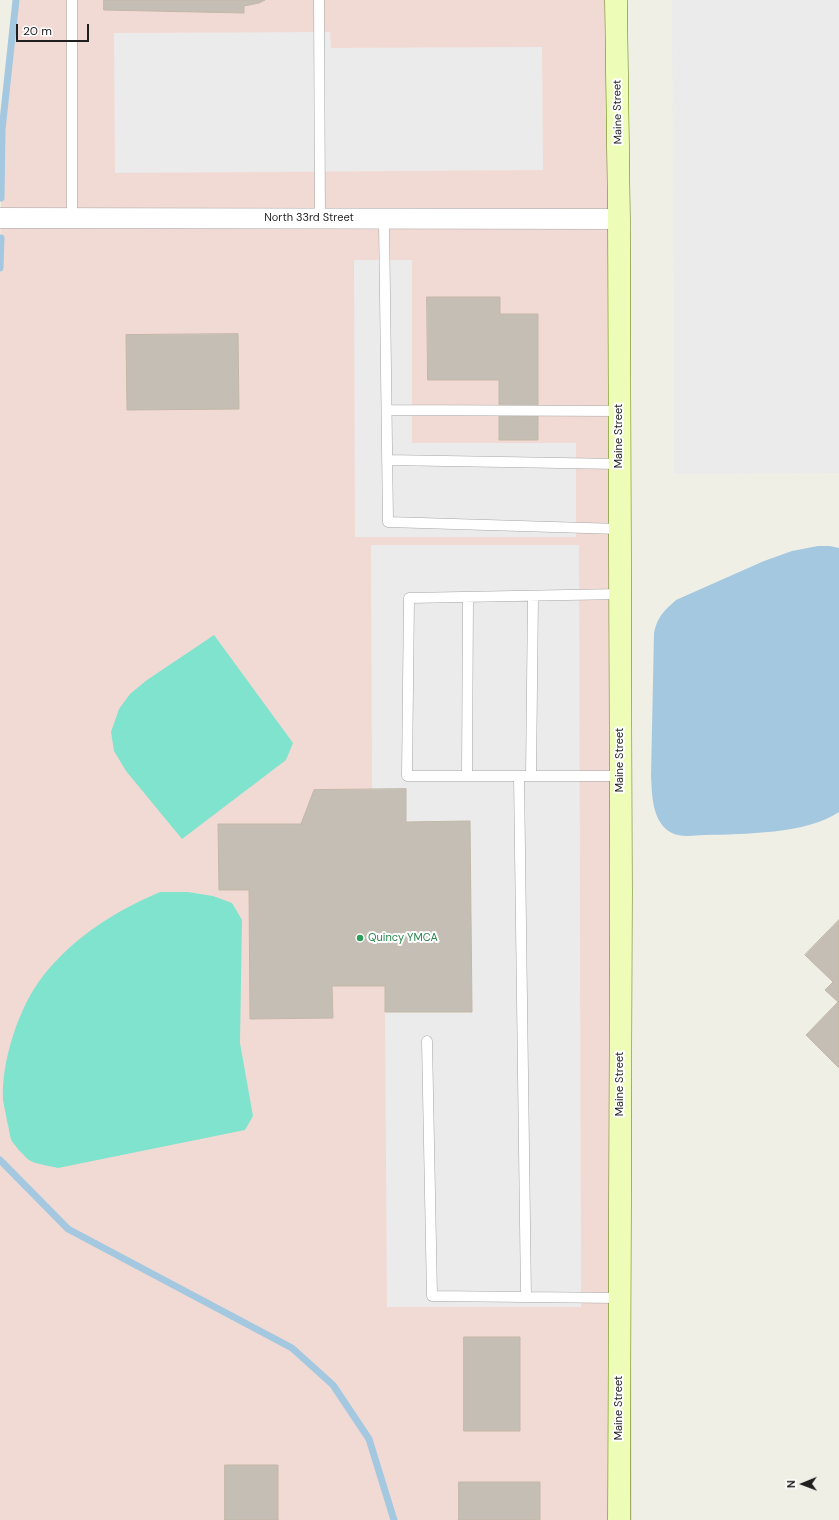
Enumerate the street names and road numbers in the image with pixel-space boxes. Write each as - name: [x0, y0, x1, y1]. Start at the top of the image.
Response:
- street label: Maine Street: [611, 80, 625, 144]
- street label: North 33rd Street: [264, 211, 354, 225]
- street label: Maine Street: [612, 404, 626, 468]
- street label: Maine Street: [613, 728, 627, 792]
- street label: Maine Street: [613, 1052, 627, 1116]
- street label: Maine Street: [612, 1376, 626, 1440]

